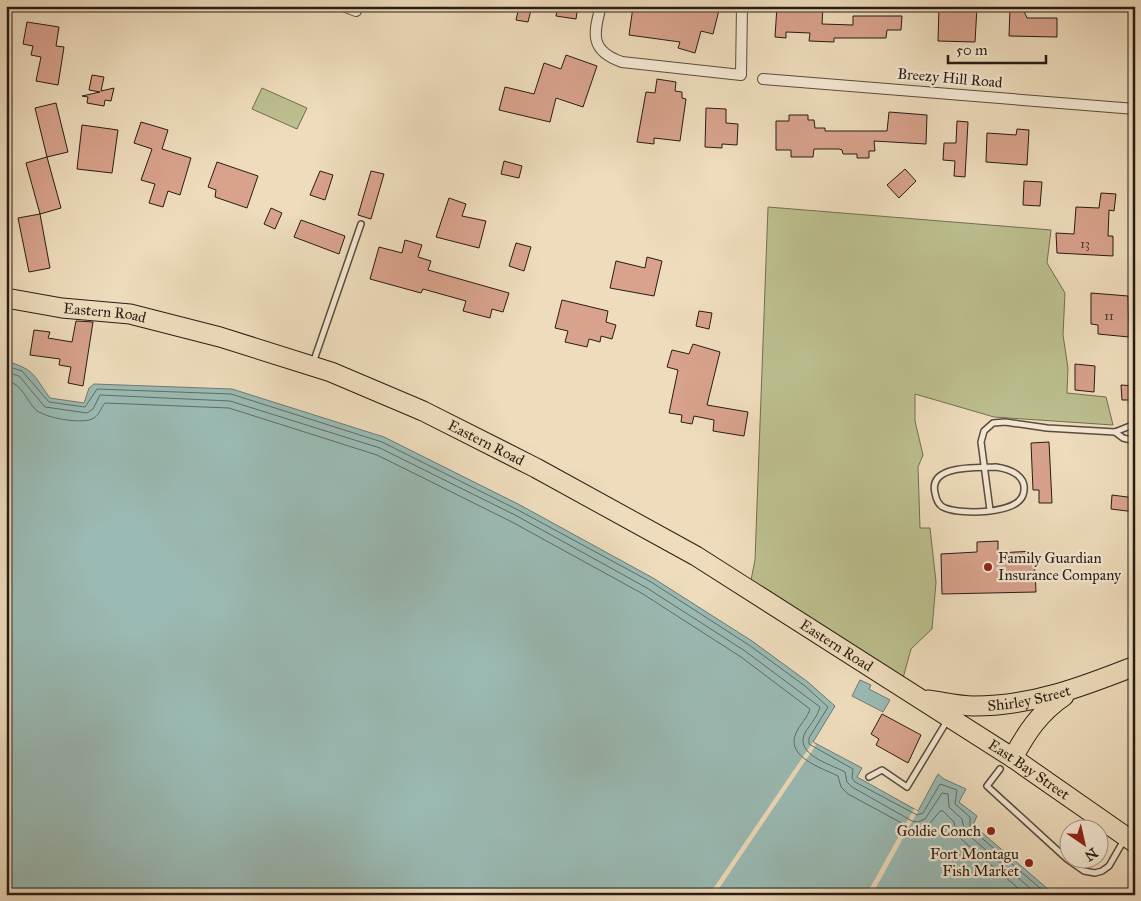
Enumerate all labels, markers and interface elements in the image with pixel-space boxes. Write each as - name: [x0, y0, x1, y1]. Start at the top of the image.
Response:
- scale bar: [948, 32, 1046, 64]
- text: 50 m: [956, 41, 988, 59]
- street label: Breezy Hill Road: [897, 64, 1004, 92]
- house number: 13: [1080, 237, 1090, 251]
- street label: Eastern Road: [63, 299, 149, 327]
- house number: 11: [1104, 309, 1114, 323]
- street label: Eastern Road: [445, 416, 528, 470]
- place label: Family Guardian Insurance Company: [998, 549, 1122, 584]
- marker: Family Guardian Insurance Company: [982, 561, 994, 573]
- street label: Eastern Road: [797, 616, 877, 676]
- street label: Shirley Street: [987, 681, 1073, 715]
- street label: East Bay Street: [985, 735, 1074, 804]
- north arrow: [1058, 818, 1108, 868]
- place label: Goldie Conch: [897, 822, 982, 840]
- marker: Goldie Conch: [985, 825, 997, 837]
- text: N: [1081, 844, 1101, 865]
- place label: Fort Montagu Fish Market: [930, 845, 1020, 880]
- marker: Fort Montagu Fish Market: [1023, 857, 1035, 869]

